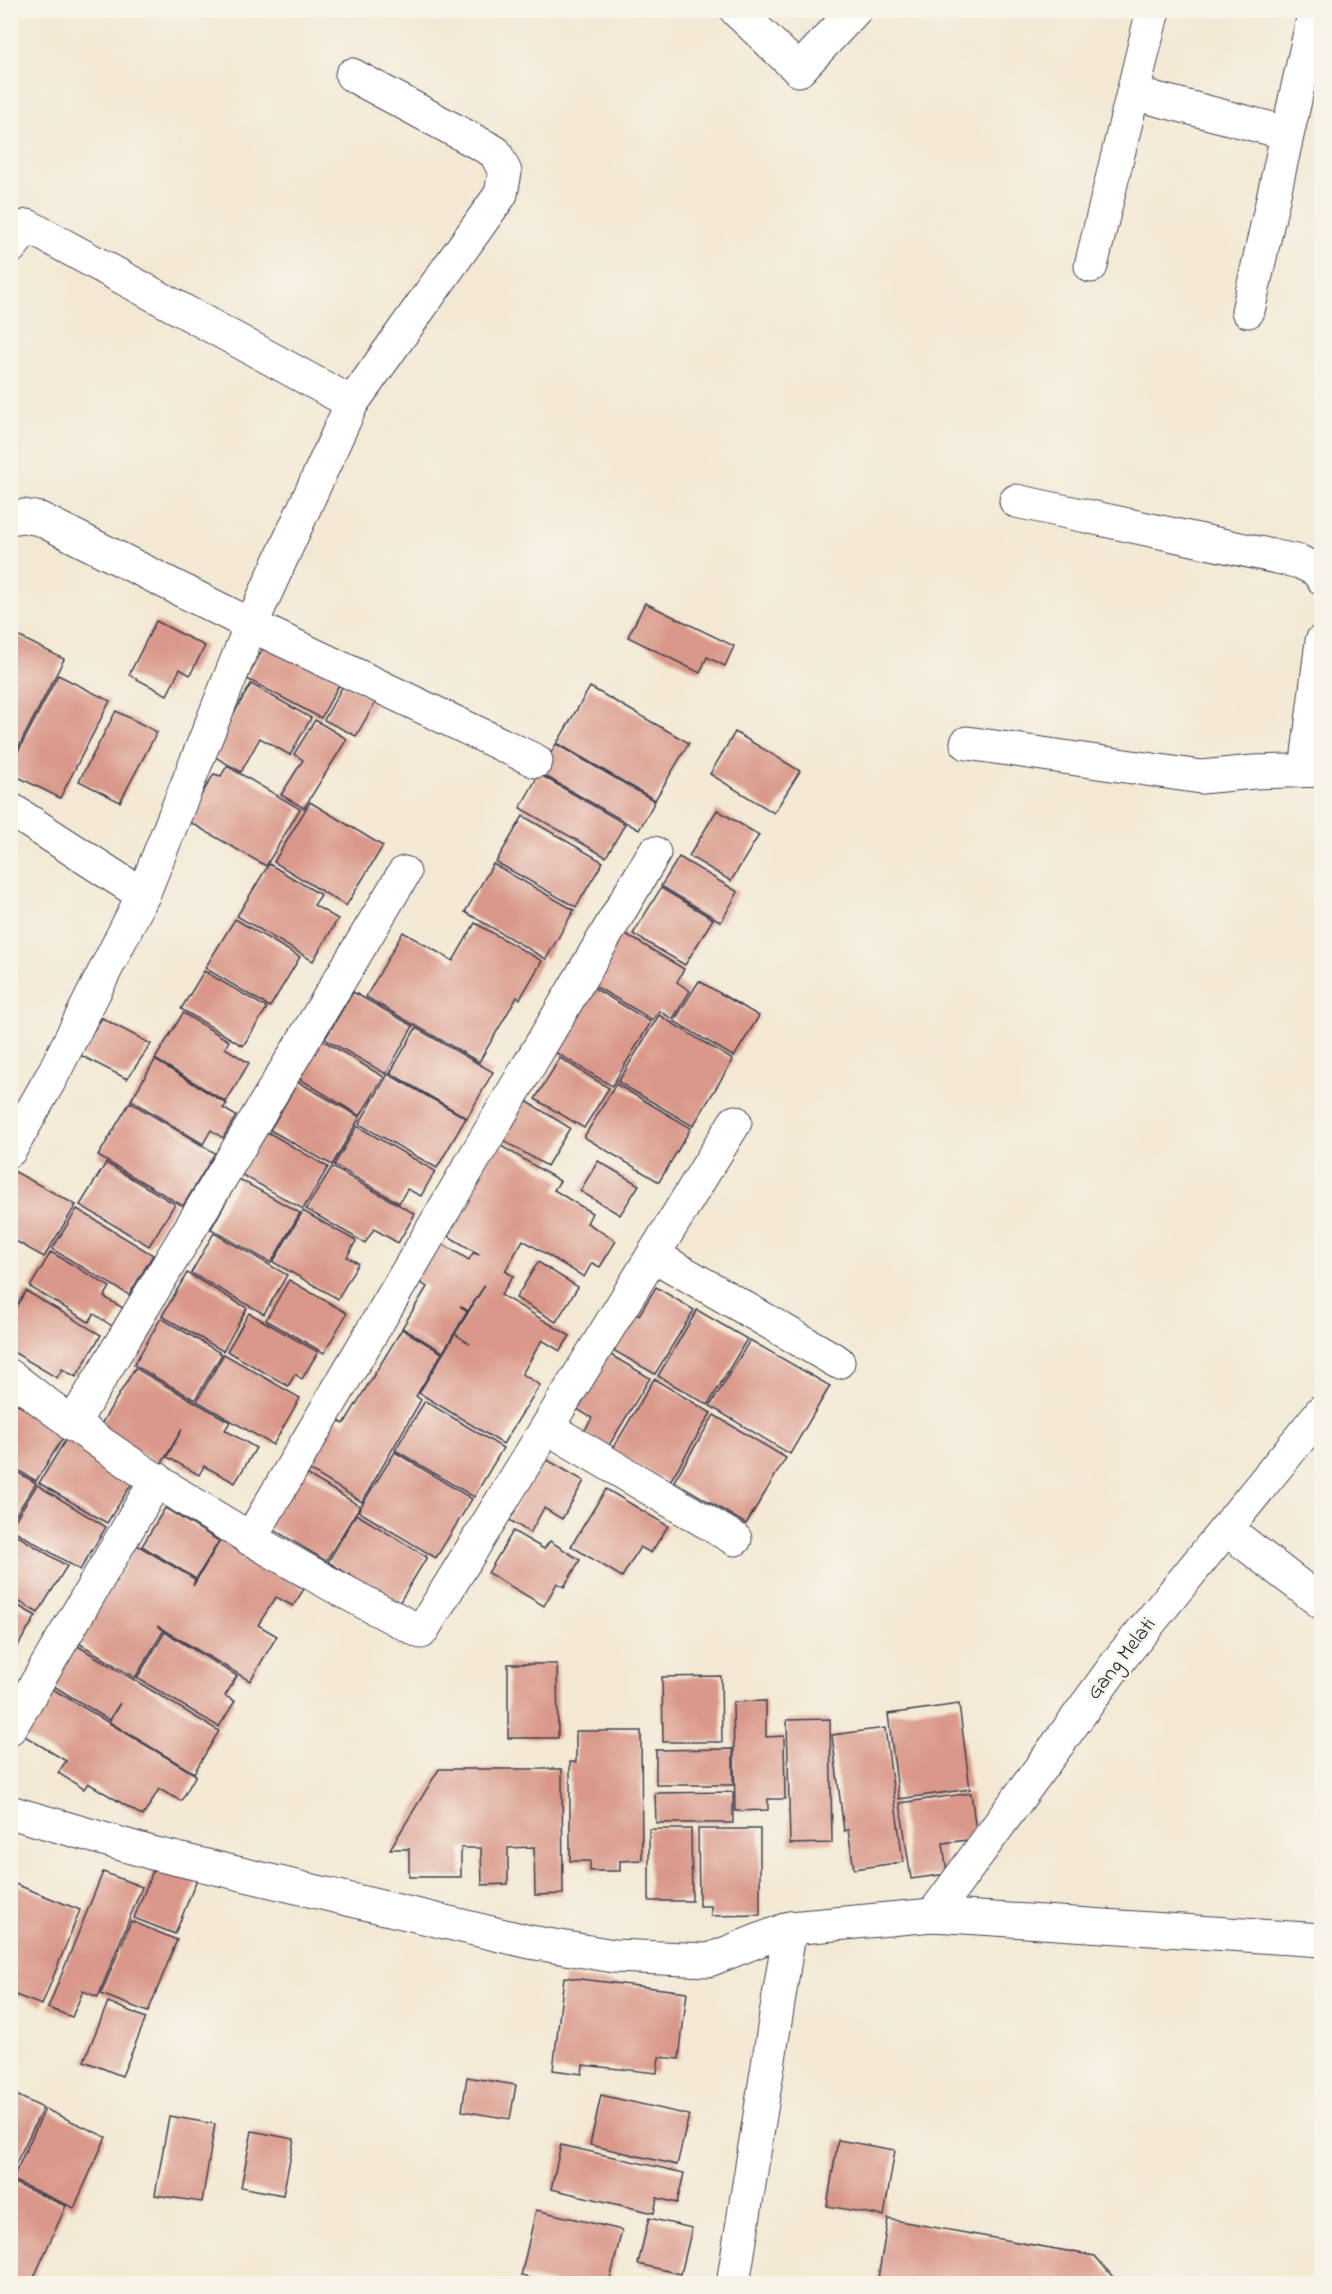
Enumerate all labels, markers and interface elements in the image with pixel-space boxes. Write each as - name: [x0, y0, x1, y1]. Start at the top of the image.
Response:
- street label: Gang Melati: [1080, 1611, 1165, 1708]

